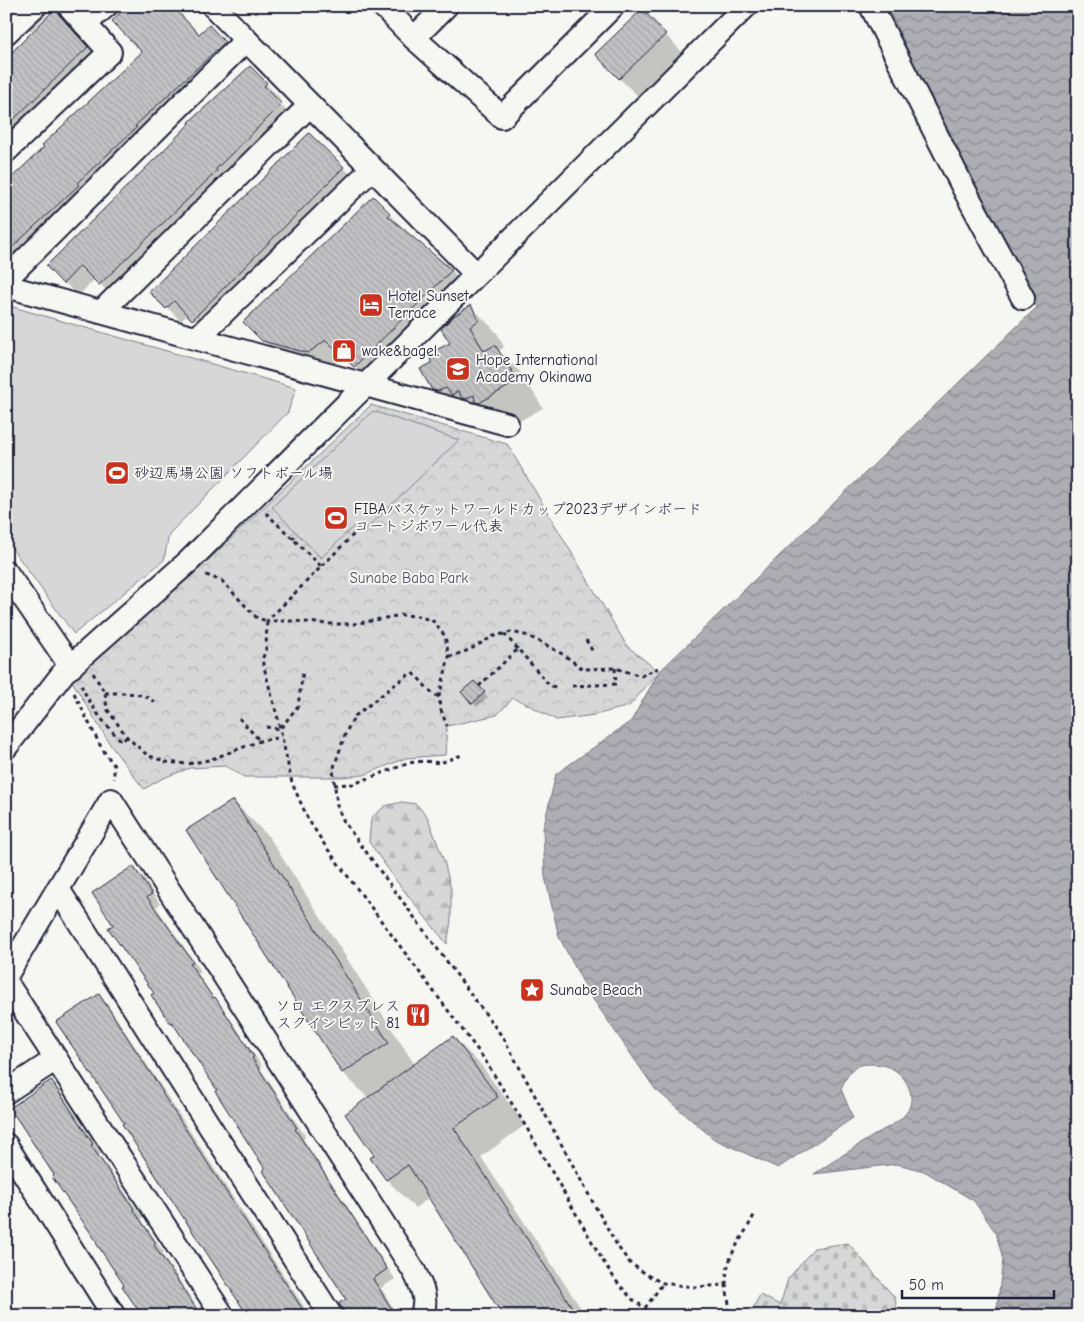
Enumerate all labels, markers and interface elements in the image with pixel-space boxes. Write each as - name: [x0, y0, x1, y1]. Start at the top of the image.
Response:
- place label: Hotel Sunset Terrace: [388, 287, 469, 322]
- hotel icon: Hotel Sunset Terrace: [358, 292, 384, 318]
- shop icon: wake&bagel.: [331, 338, 357, 364]
- place label: wake&bagel.: [362, 342, 439, 360]
- place label: Hope International Academy Okinawa: [476, 351, 598, 386]
- school or university icon: Hope International Academy Okinawa: [445, 356, 471, 382]
- sports icon: 砂辺馬場公園 ソフトボール場: [104, 460, 130, 486]
- place label: 砂辺馬場公園 ソフトボール場: [134, 464, 333, 482]
- place label: FIBAバスケットワールドカップ2023デザインボード コートジボワール代表: [354, 500, 702, 535]
- sports icon: FIBAバスケットワールドカップ2023デザインボード コートジボワール代表: [323, 505, 349, 531]
- park label: Sunabe Baba Park: [349, 569, 469, 587]
- place icon: Sunabe Beach: [519, 977, 545, 1003]
- place label: Sunabe Beach: [550, 981, 642, 999]
- place label: ソロ エクスプレス スクインビット 81: [275, 997, 400, 1032]
- restaurant icon: ソロ エクスプレス スクインビット 81: [405, 1002, 431, 1028]
- scale bar: [902, 1267, 1054, 1299]
- text: 50 m: [909, 1276, 944, 1294]

